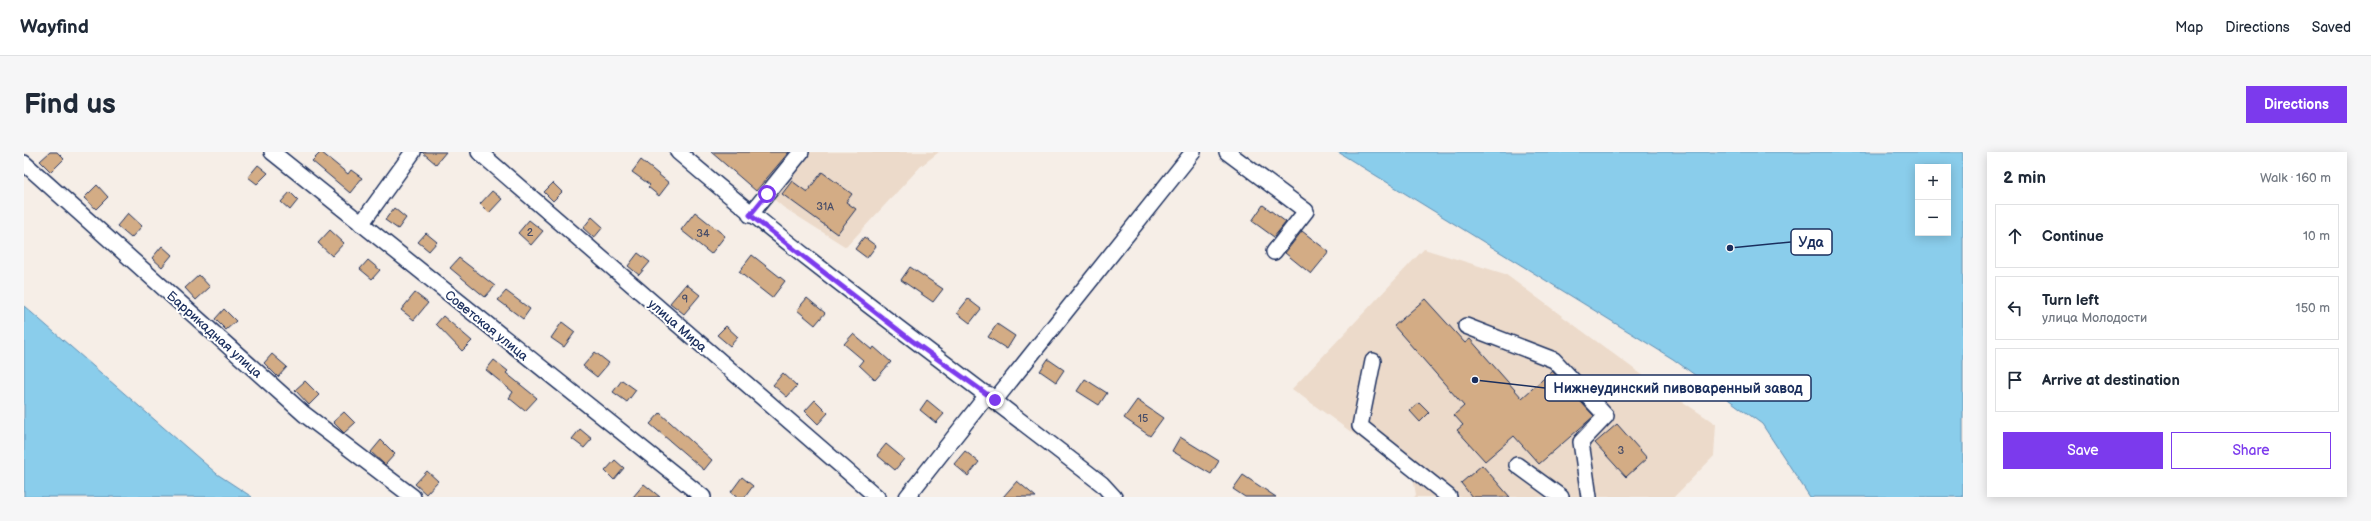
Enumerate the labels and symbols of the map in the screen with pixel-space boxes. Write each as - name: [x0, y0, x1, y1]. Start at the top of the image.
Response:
- route start: [758, 185, 776, 203]
- house number: 31А: [816, 200, 834, 213]
- house number: 2: [527, 226, 534, 239]
- house number: 34: [696, 227, 710, 240]
- callout: Уда: [1791, 229, 1832, 255]
- text: Уда: [1798, 234, 1824, 251]
- street label: Советская улица: [441, 287, 532, 365]
- street label: Баррикадная улица: [163, 288, 265, 382]
- house number: 9: [682, 293, 688, 306]
- street label: улица Мира: [645, 296, 710, 356]
- callout: Нижнеудинский пивоваренный завод: [1545, 375, 1811, 401]
- text: Нижнеудинский пивоваренный завод: [1553, 380, 1803, 397]
- route end: [986, 391, 1004, 409]
- house number: 15: [1138, 412, 1148, 425]
- house number: 3: [1618, 444, 1625, 457]

